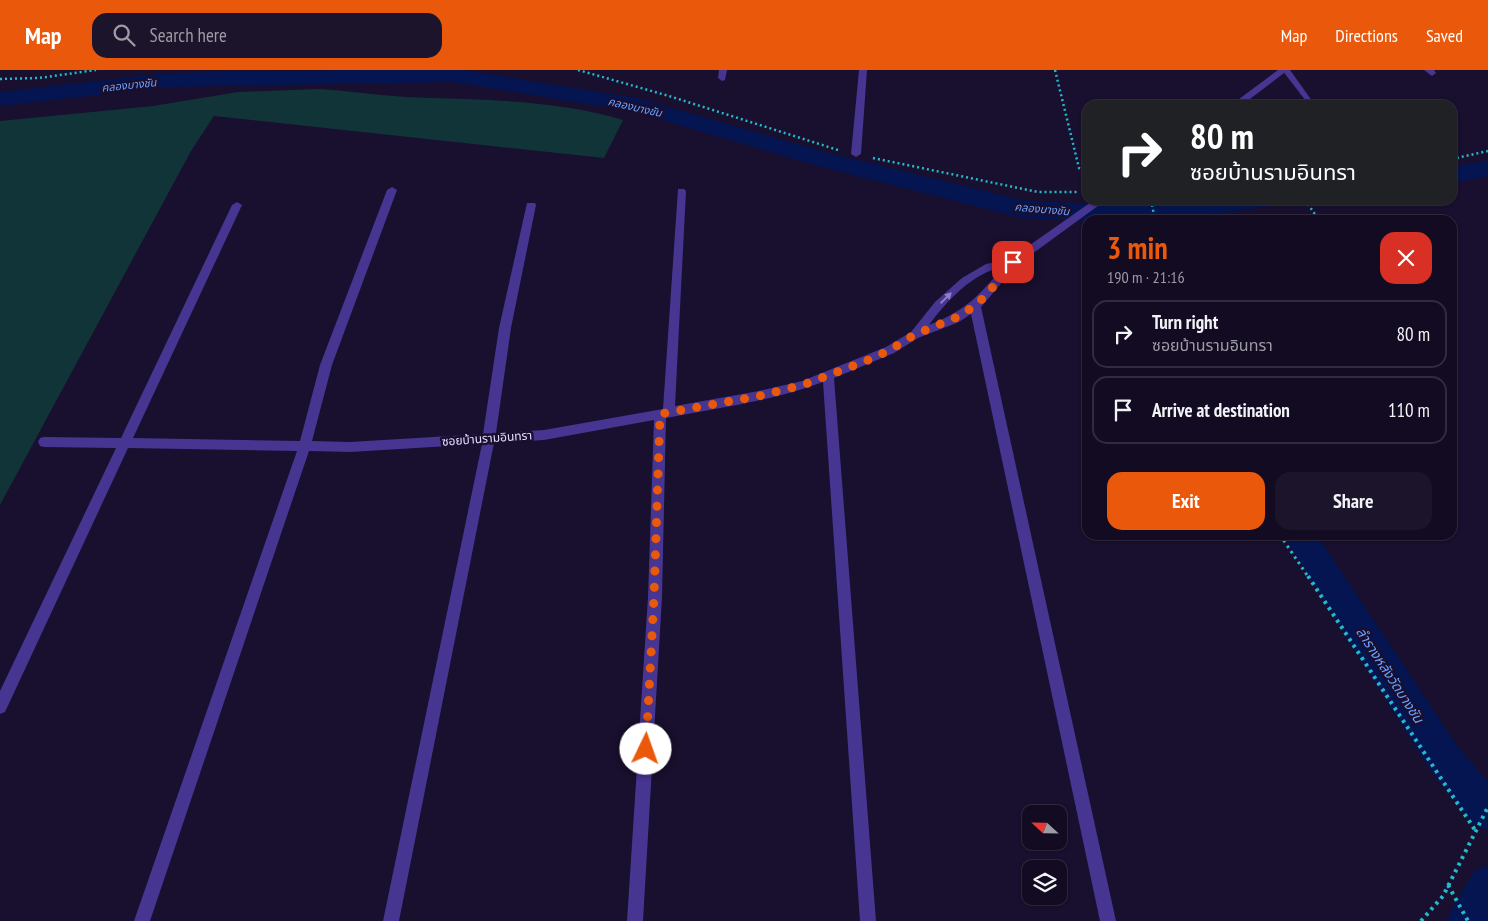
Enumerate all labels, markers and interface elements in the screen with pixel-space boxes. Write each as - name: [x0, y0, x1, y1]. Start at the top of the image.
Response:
- search box: [92, 13, 442, 58]
- text: Map: [25, 20, 62, 51]
- icon: search: [110, 21, 138, 49]
- text: Search here: [150, 23, 227, 47]
- text: Map: [1281, 24, 1307, 47]
- text: Directions: [1335, 24, 1398, 47]
- text: Saved: [1426, 24, 1463, 47]
- water label: คลองบางชัน: [101, 75, 158, 95]
- water label: คลองบางชัน: [607, 94, 665, 120]
- text: 80 m: [1190, 113, 1254, 159]
- icon: right: [1107, 120, 1172, 185]
- text: ซอยบ้านรามอินทรา: [1190, 158, 1356, 186]
- water label: คลองบางชัน: [1014, 200, 1071, 218]
- text: 3 min: [1107, 228, 1168, 267]
- button: close: [1380, 232, 1432, 284]
- pin: [992, 241, 1034, 283]
- icon: arrive: [999, 248, 1027, 276]
- text: 190 m · 21:16: [1107, 267, 1185, 287]
- one-way arrow: [939, 292, 951, 304]
- text: Turn right: [1152, 310, 1218, 334]
- icon: right: [1109, 320, 1137, 348]
- text: 80 m: [1397, 322, 1430, 346]
- text: ซอยบ้านรามอินทรา: [1152, 335, 1273, 355]
- icon: arrive: [1109, 396, 1137, 424]
- text: Arrive at destination: [1152, 398, 1290, 422]
- text: 110 m: [1388, 398, 1430, 422]
- street label: ซอยบ้านรามอินทรา: [441, 427, 533, 449]
- button: Exit: [1107, 472, 1265, 530]
- button: Share: [1275, 472, 1432, 530]
- water label: ลำรางหลังวัดบางชัน: [1352, 624, 1429, 728]
- position arrow: [619, 722, 671, 774]
- north arrow: [1022, 805, 1068, 850]
- map controls: [1022, 805, 1067, 905]
- button: layers: [1022, 860, 1067, 905]

